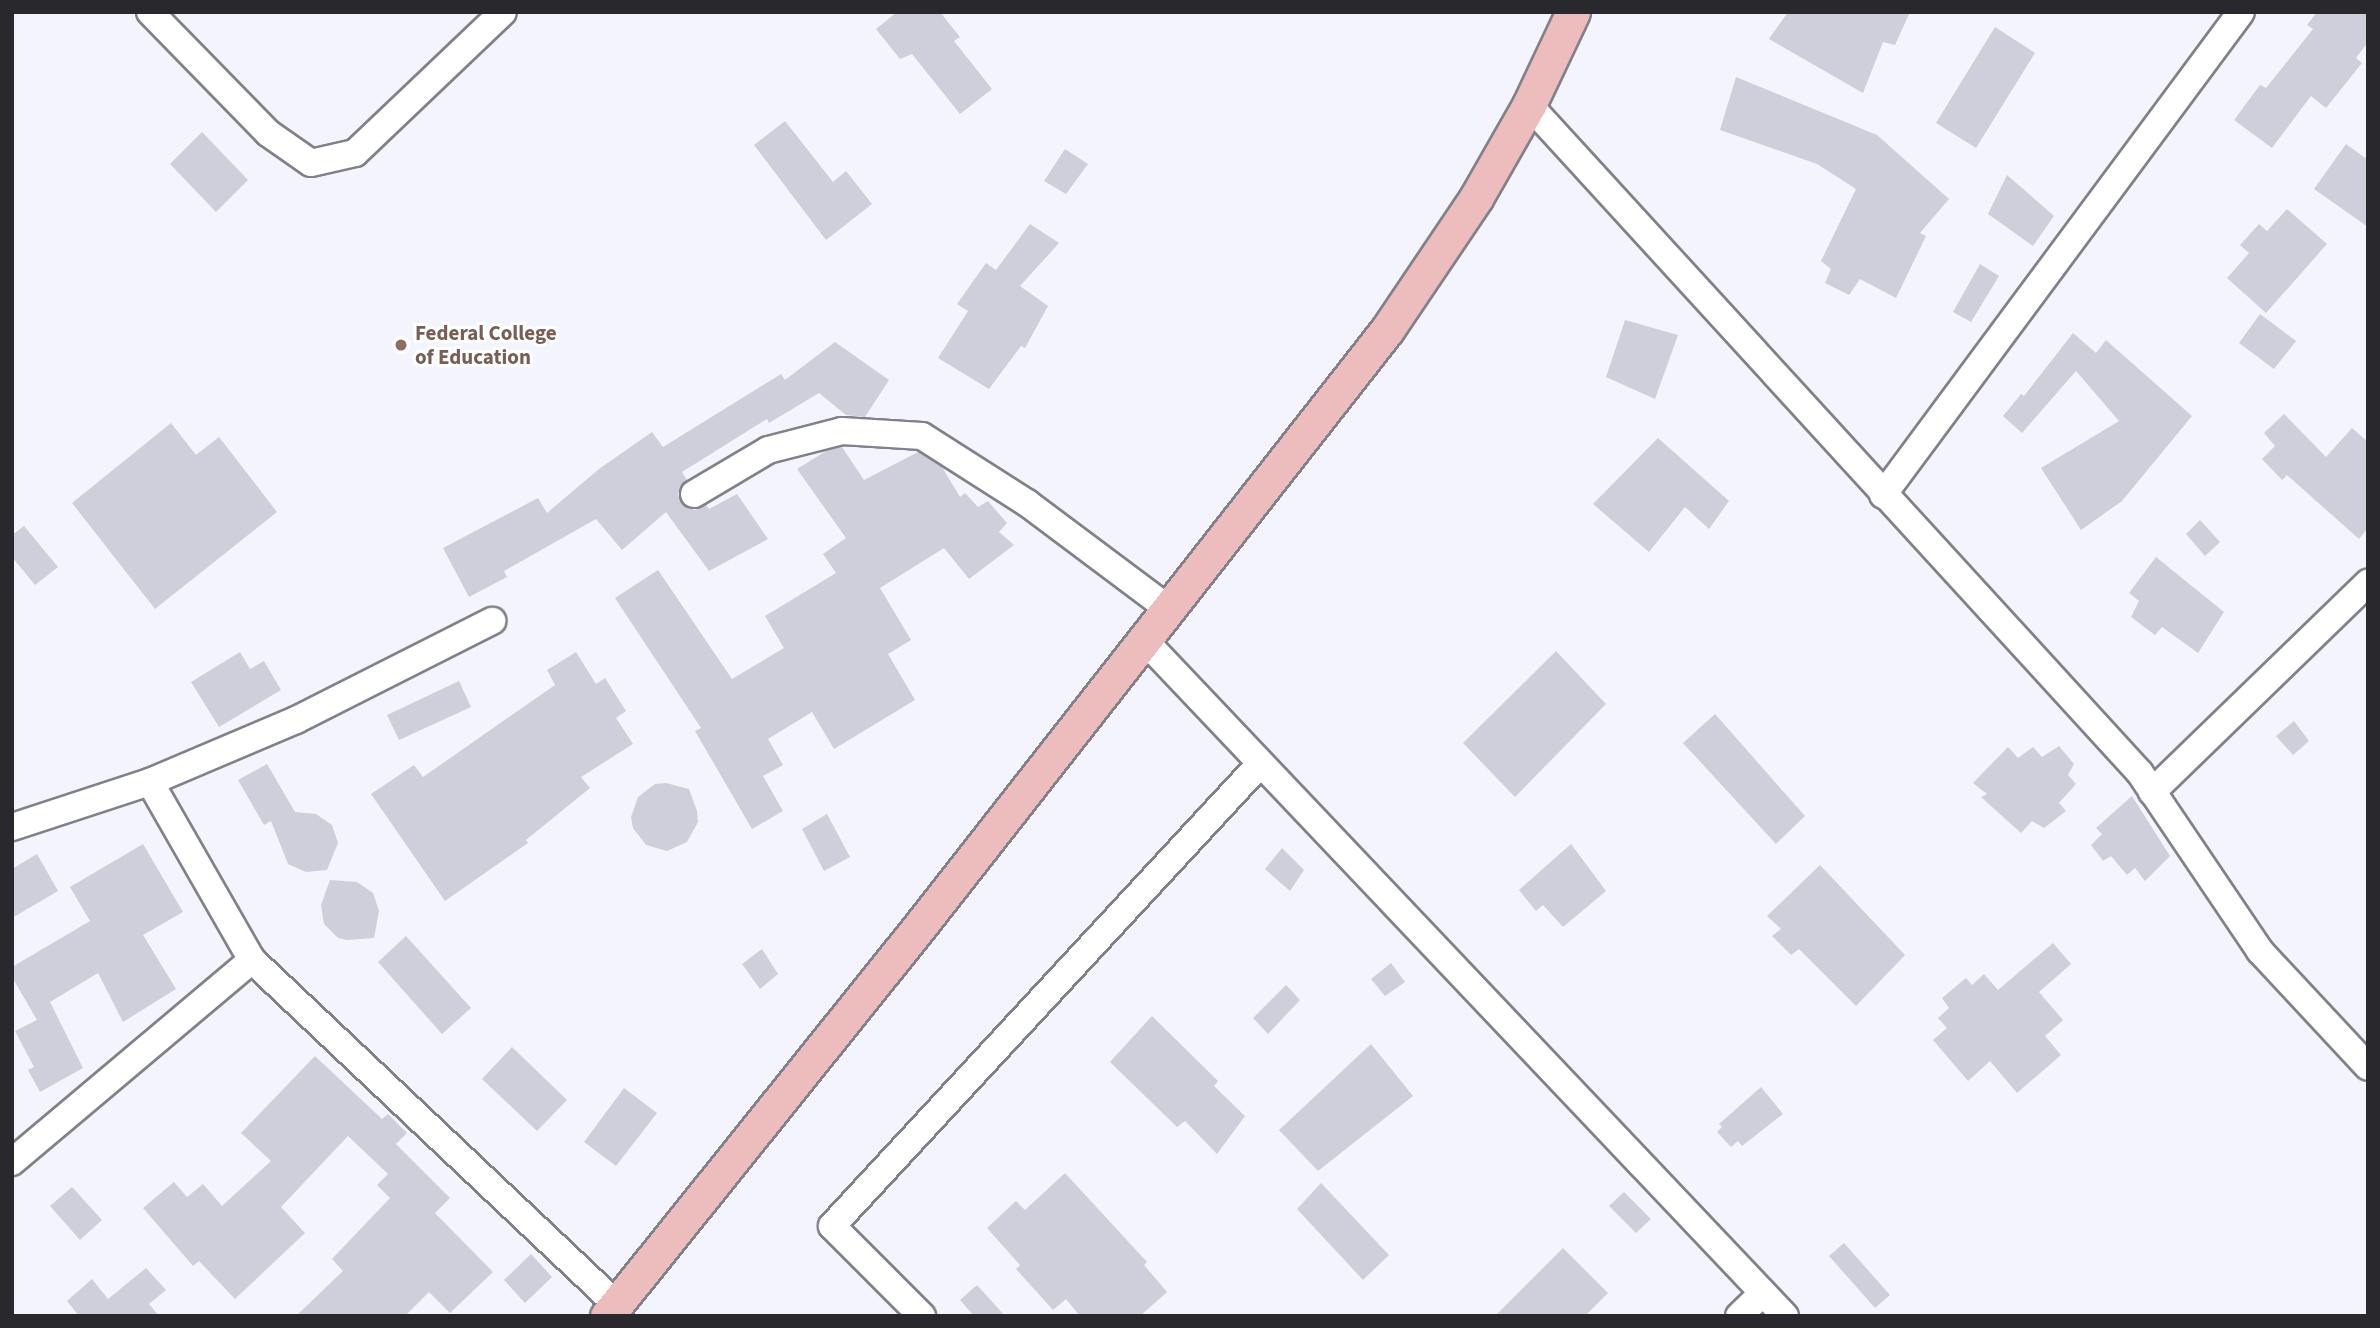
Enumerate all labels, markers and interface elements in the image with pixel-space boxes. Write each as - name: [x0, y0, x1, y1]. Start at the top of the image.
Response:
- place label: Federal College of Education: [415, 320, 557, 370]
- marker: Federal College of Education: [393, 337, 409, 353]

